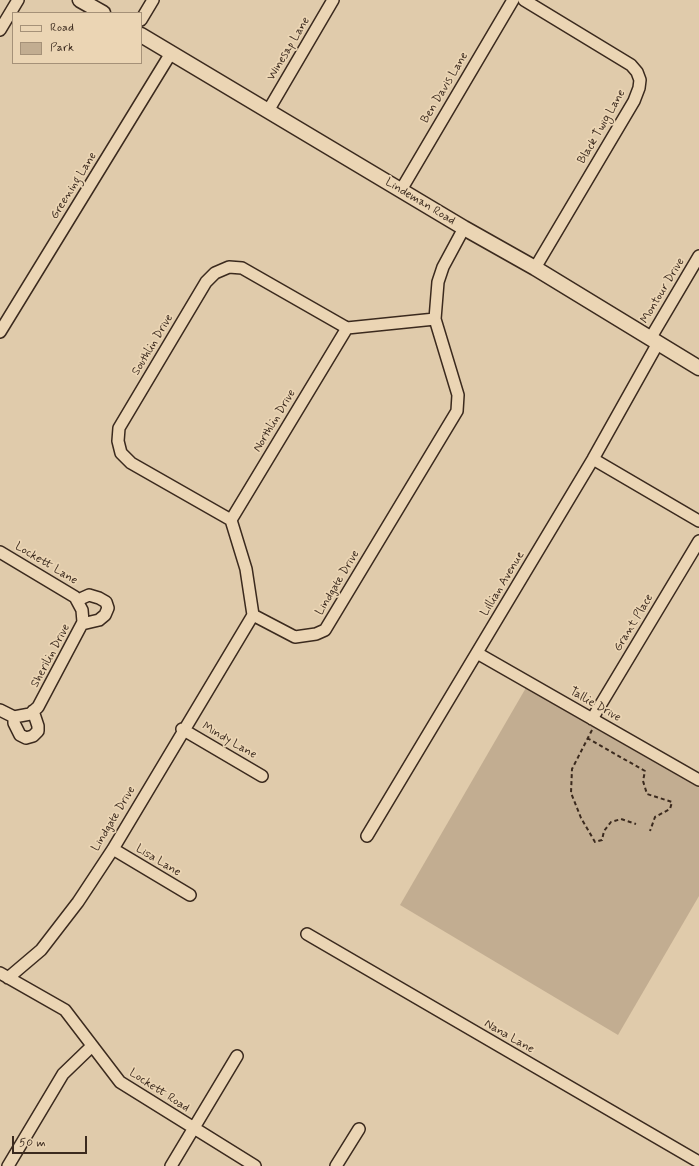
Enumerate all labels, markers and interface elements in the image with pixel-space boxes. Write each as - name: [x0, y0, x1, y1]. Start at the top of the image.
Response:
- legend: [12, 12, 142, 64]
- street label: Winesap Lane: [264, 15, 314, 83]
- text: Road: [50, 20, 74, 36]
- text: Park: [50, 40, 74, 56]
- street label: Ben Davis Lane: [418, 50, 472, 126]
- street label: Black Twig Lane: [575, 87, 629, 167]
- street label: Greening Lane: [48, 150, 100, 222]
- street label: Lindeman Road: [382, 175, 458, 229]
- street label: Montour Drive: [638, 256, 688, 326]
- street label: Southlin Drive: [129, 312, 177, 378]
- street label: Northlin Drive: [251, 387, 299, 455]
- street label: Lockett Lane: [12, 540, 80, 588]
- street label: Lindgate Drive: [313, 548, 363, 618]
- street label: Lillian Avenue: [478, 549, 528, 619]
- street label: Grant Place: [611, 592, 657, 654]
- street label: Sherilin Drive: [28, 622, 74, 690]
- street label: Tallie Drive: [567, 685, 623, 725]
- street label: Mindy Lane: [199, 720, 259, 762]
- street label: Lindgate Drive: [89, 784, 139, 854]
- street label: Lisa Lane: [133, 842, 183, 880]
- street label: Nana Lane: [481, 1017, 537, 1057]
- street label: Lockett Road: [126, 1066, 192, 1116]
- scale bar: [14, 1128, 89, 1154]
- text: 50 m: [19, 1135, 46, 1151]

